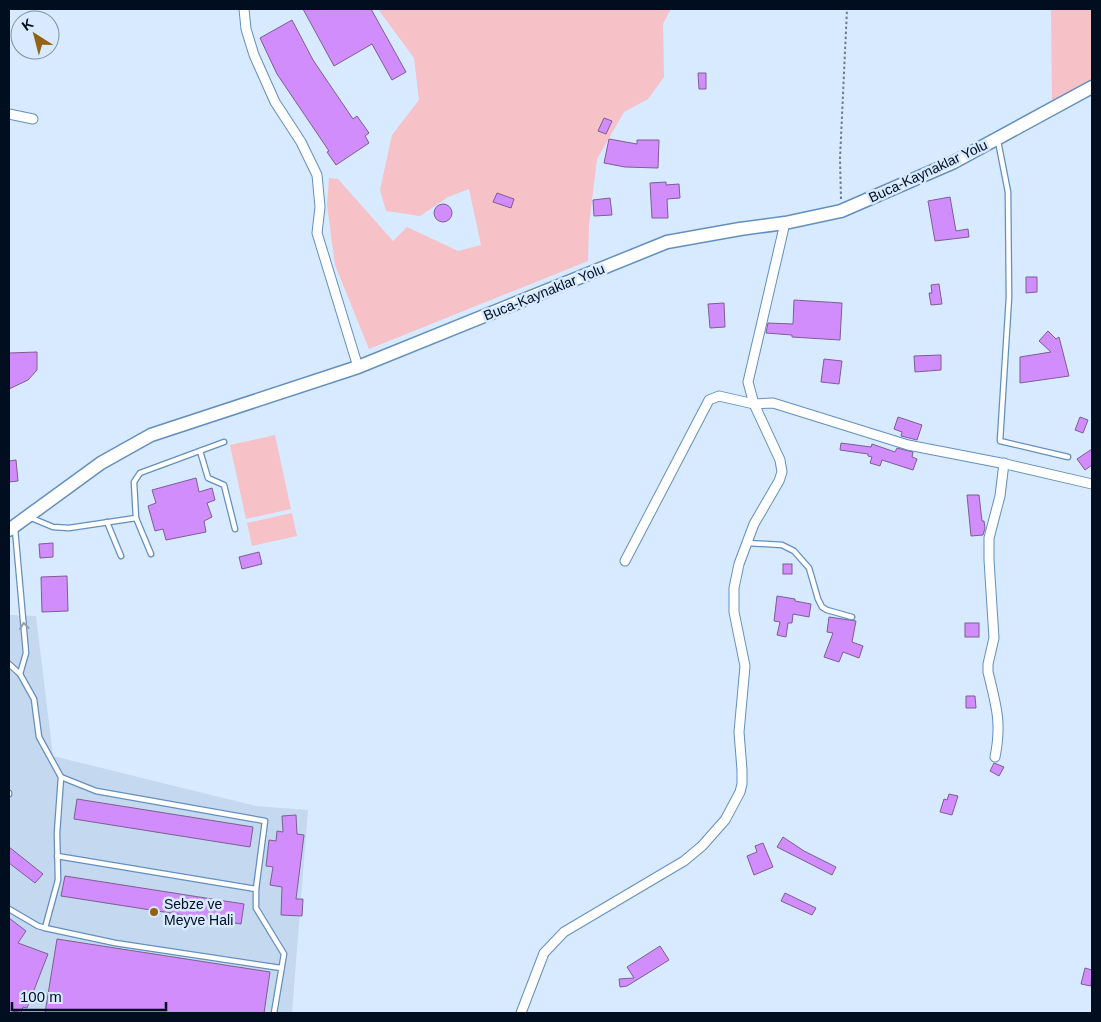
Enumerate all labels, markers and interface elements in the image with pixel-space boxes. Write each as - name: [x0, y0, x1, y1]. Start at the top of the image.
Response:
- north arrow: [10, 10, 60, 60]
- text: K: [19, 15, 36, 34]
- street label: Buca-Kaynaklar Yolu: [866, 136, 990, 206]
- street label: Buca-Kaynaklar Yolu: [481, 260, 607, 324]
- one-way arrow: [19, 622, 30, 630]
- place label: Sebze ve Meyve Hali: [164, 896, 233, 928]
- marker: Sebze ve Meyve Hali: [148, 906, 160, 918]
- scale bar: [12, 980, 166, 1012]
- text: 100 m: [20, 988, 62, 1005]

